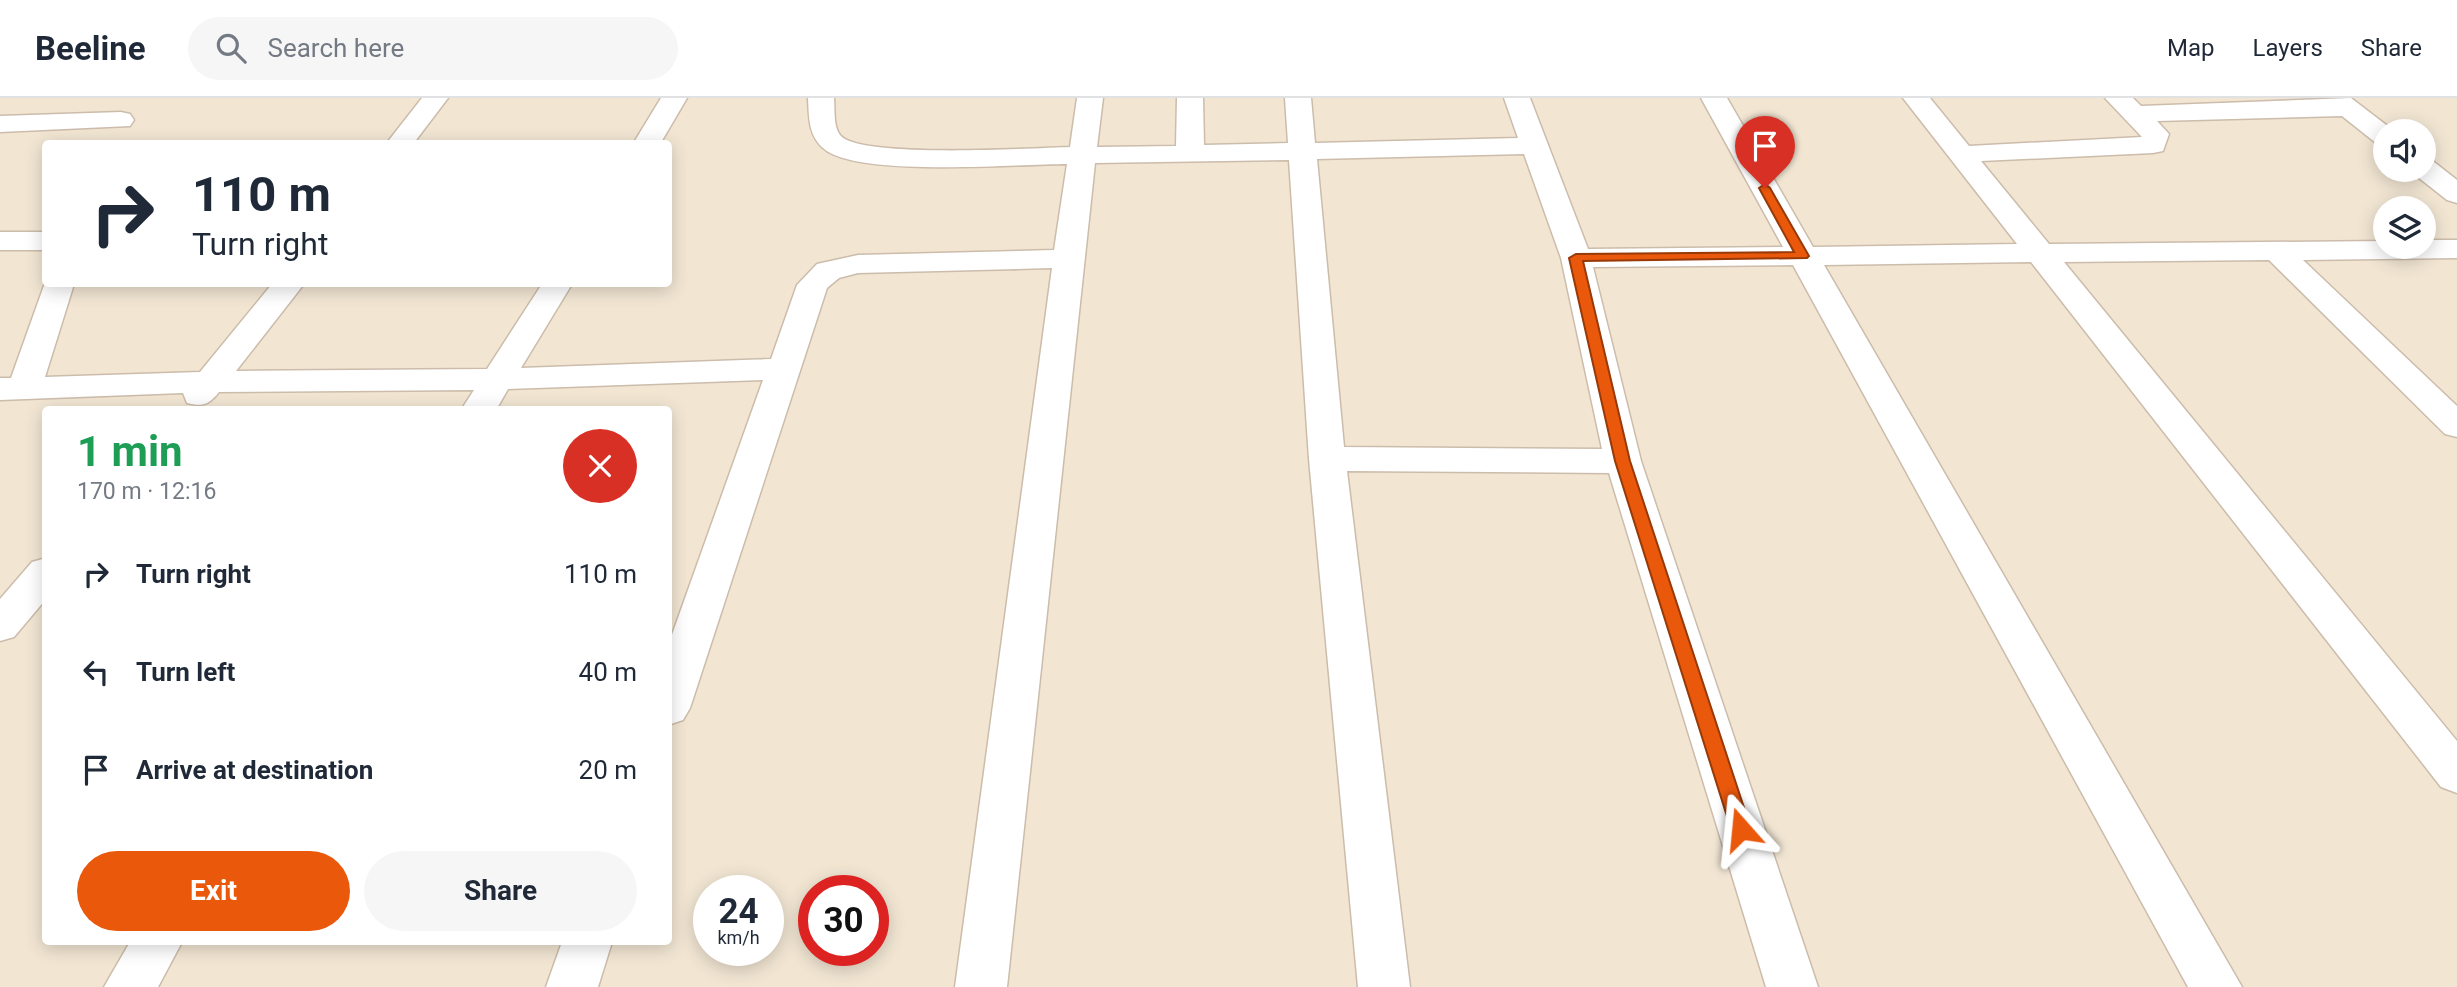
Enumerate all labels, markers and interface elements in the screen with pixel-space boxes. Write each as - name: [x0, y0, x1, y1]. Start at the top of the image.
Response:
- search box: [188, 17, 678, 80]
- text: Beeline: [35, 29, 146, 68]
- icon: search: [212, 29, 250, 67]
- text: Search here: [268, 33, 404, 63]
- text: Map: [2167, 34, 2215, 62]
- text: Layers: [2253, 34, 2323, 62]
- text: Share: [2361, 34, 2422, 62]
- pin: [1735, 116, 1795, 188]
- map controls: [2373, 119, 2436, 259]
- button: sound: [2373, 119, 2436, 182]
- icon: arrive: [1746, 127, 1784, 165]
- text: 110 m: [192, 166, 331, 223]
- icon: right: [77, 168, 168, 259]
- button: layers: [2373, 196, 2436, 259]
- text: Turn right: [192, 225, 328, 263]
- text: 1 min: [77, 427, 183, 476]
- button: close: [563, 429, 637, 503]
- text: 170 m · 12:16: [77, 478, 216, 505]
- icon: right: [77, 555, 115, 593]
- text: Turn right: [136, 559, 251, 589]
- text: 110 m: [564, 559, 637, 589]
- icon: left: [77, 653, 115, 691]
- text: Turn left: [136, 657, 235, 687]
- text: 40 m: [579, 657, 637, 687]
- icon: arrive: [77, 751, 115, 789]
- text: Arrive at destination: [136, 755, 373, 785]
- text: 20 m: [579, 755, 637, 785]
- position arrow: [1704, 792, 1778, 866]
- button: Exit: [77, 851, 350, 931]
- button: Share: [364, 851, 637, 931]
- speed limit sign: 30: [798, 875, 889, 966]
- text: 24: [718, 891, 759, 932]
- text: km/h: [717, 927, 760, 948]

